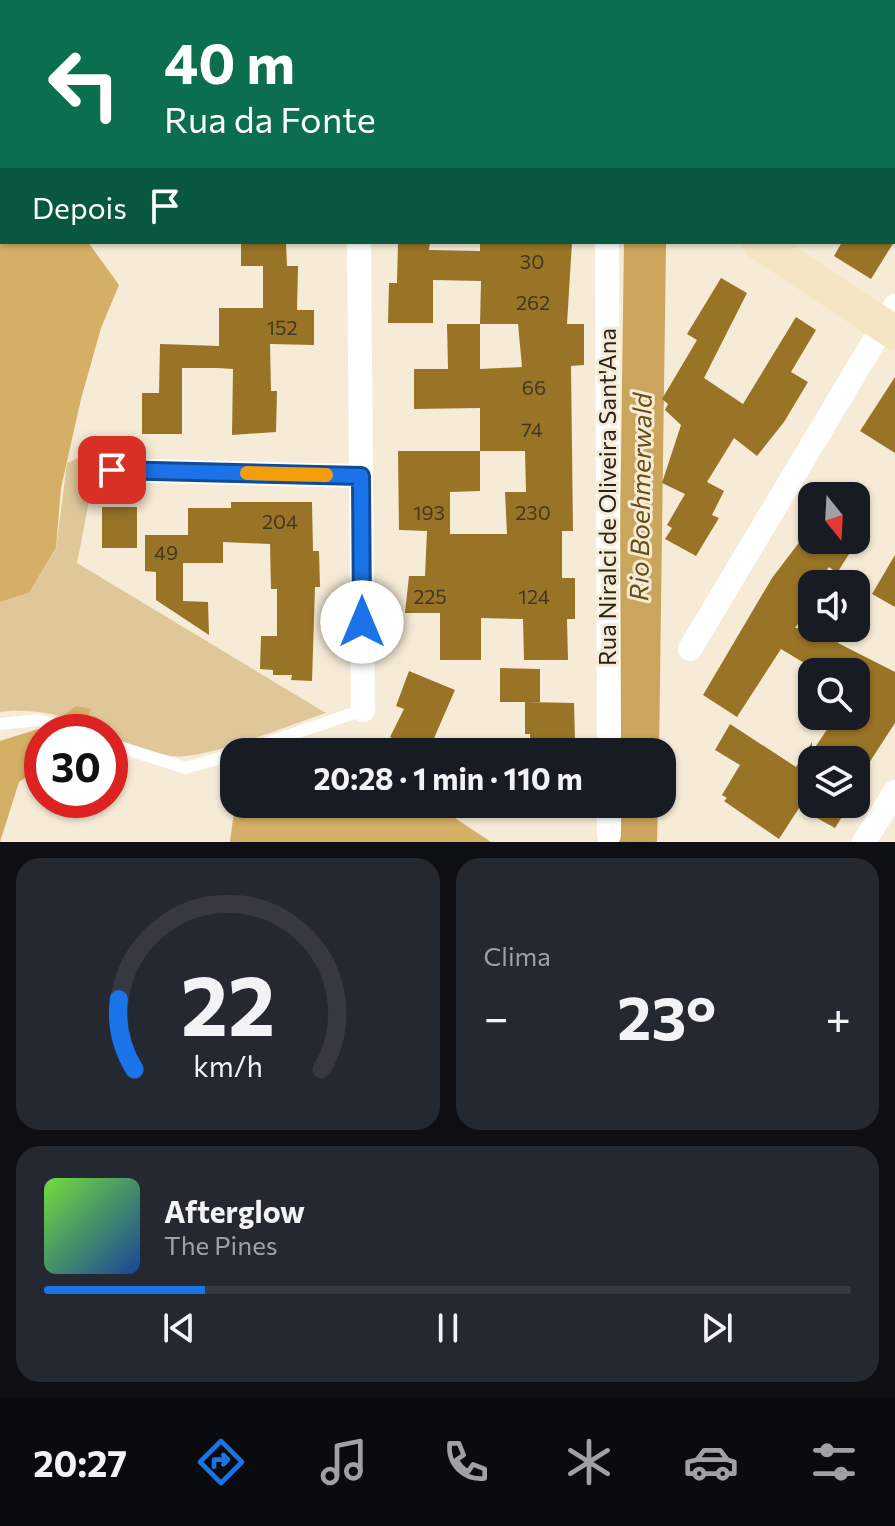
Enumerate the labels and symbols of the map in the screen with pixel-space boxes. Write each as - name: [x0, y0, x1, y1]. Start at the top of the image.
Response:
- house number: 30: [520, 249, 544, 273]
- house number: 262: [516, 290, 550, 314]
- house number: 152: [266, 315, 298, 339]
- street label: Rua Niralci de Oliveira Sant'Ana: [592, 328, 621, 666]
- house number: 66: [522, 375, 546, 399]
- water label: Rio Boehmerwald: [622, 392, 657, 601]
- house number: 74: [521, 417, 543, 441]
- pin: [78, 436, 146, 504]
- north arrow: [798, 482, 870, 554]
- house number: 193: [413, 500, 445, 524]
- house number: 230: [515, 500, 551, 524]
- house number: 204: [262, 509, 298, 533]
- house number: 49: [154, 540, 178, 564]
- position arrow: [320, 580, 404, 664]
- house number: 225: [413, 584, 447, 608]
- house number: 124: [518, 584, 550, 608]
- speed limit sign: 30: [24, 714, 128, 818]

